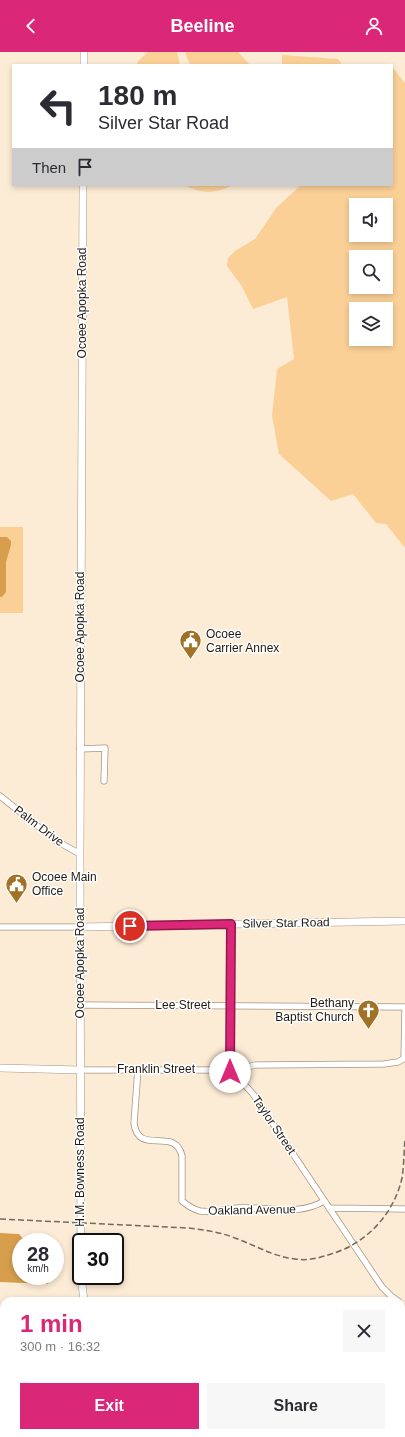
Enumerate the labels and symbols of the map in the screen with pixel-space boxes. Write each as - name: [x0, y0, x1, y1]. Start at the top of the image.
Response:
- street label: Ocoee Apopka Road: [75, 248, 89, 358]
- street label: Ocoee Apopka Road: [73, 572, 87, 682]
- place label: Ocoee Carrier Annex: [206, 627, 279, 655]
- public building icon: Ocoee Carrier Annex: [177, 628, 203, 661]
- street label: Palm Drive: [11, 803, 67, 849]
- place label: Ocoee Main Office: [32, 870, 97, 898]
- public building icon: Ocoee Main Office: [3, 871, 29, 904]
- street label: Ocoee Apopka Road: [73, 908, 87, 1018]
- pin: [113, 909, 147, 943]
- street label: Silver Star Road: [242, 915, 330, 931]
- place label: Bethany Baptist Church: [275, 996, 354, 1024]
- church icon: Bethany Baptist Church: [356, 997, 382, 1030]
- street label: Lee Street: [155, 998, 211, 1012]
- position arrow: [209, 1051, 251, 1093]
- street label: Franklin Street: [117, 1062, 196, 1076]
- street label: Taylor Street: [249, 1093, 299, 1157]
- street label: H.M. Bowness Road: [73, 1117, 87, 1227]
- street label: Oakland Avenue: [208, 1202, 296, 1218]
- speed limit sign: 30: [72, 1233, 124, 1285]

